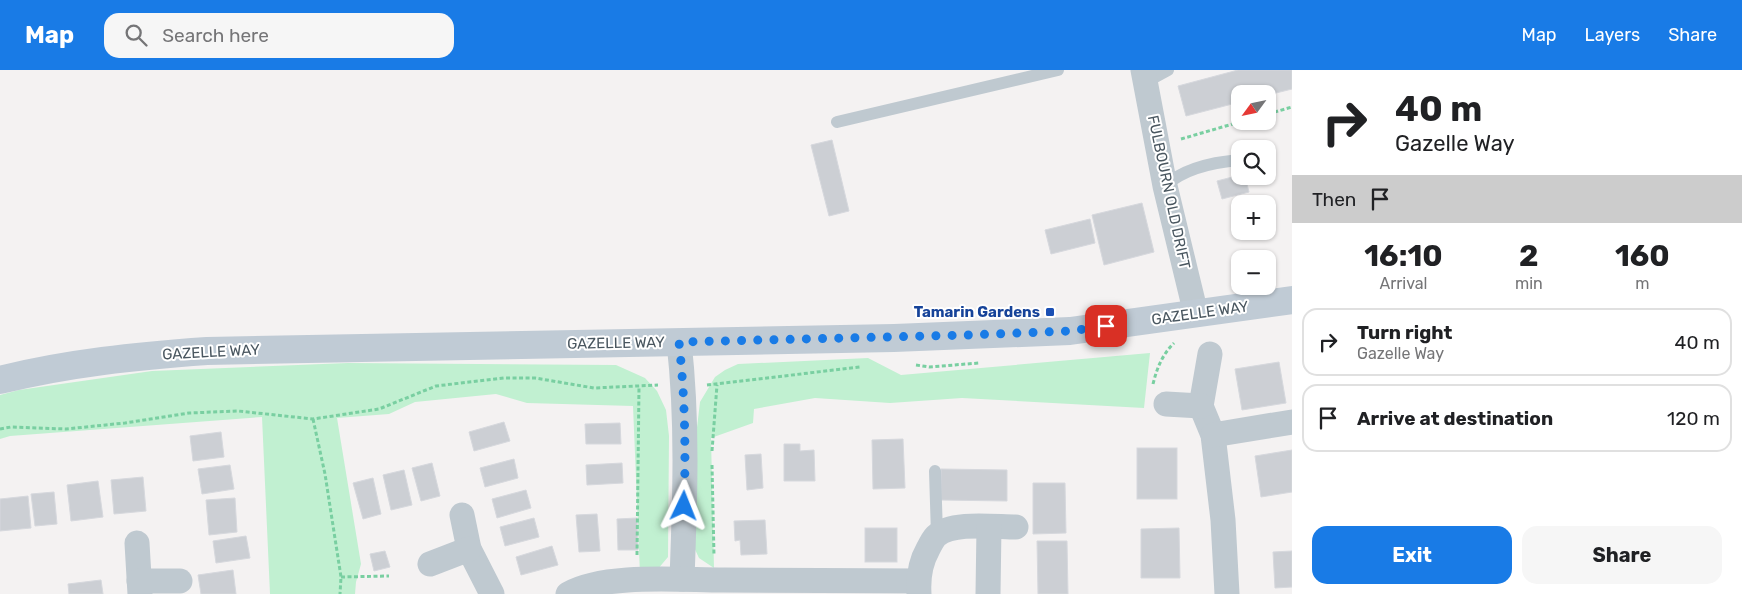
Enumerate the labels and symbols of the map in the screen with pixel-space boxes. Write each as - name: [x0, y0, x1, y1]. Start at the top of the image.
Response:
- north arrow: [1231, 85, 1276, 130]
- street label: FULBOURN OLD DRIFT: [1144, 114, 1194, 271]
- street label: GAZELLE WAY: [1150, 297, 1250, 329]
- place label: Tamarin Gardens: [914, 303, 1040, 321]
- pin: [1085, 305, 1127, 347]
- marker: Tamarin Gardens: [1044, 306, 1056, 318]
- street label: GAZELLE WAY: [567, 333, 665, 353]
- street label: GAZELLE WAY: [162, 340, 261, 364]
- position arrow: [657, 479, 709, 531]

